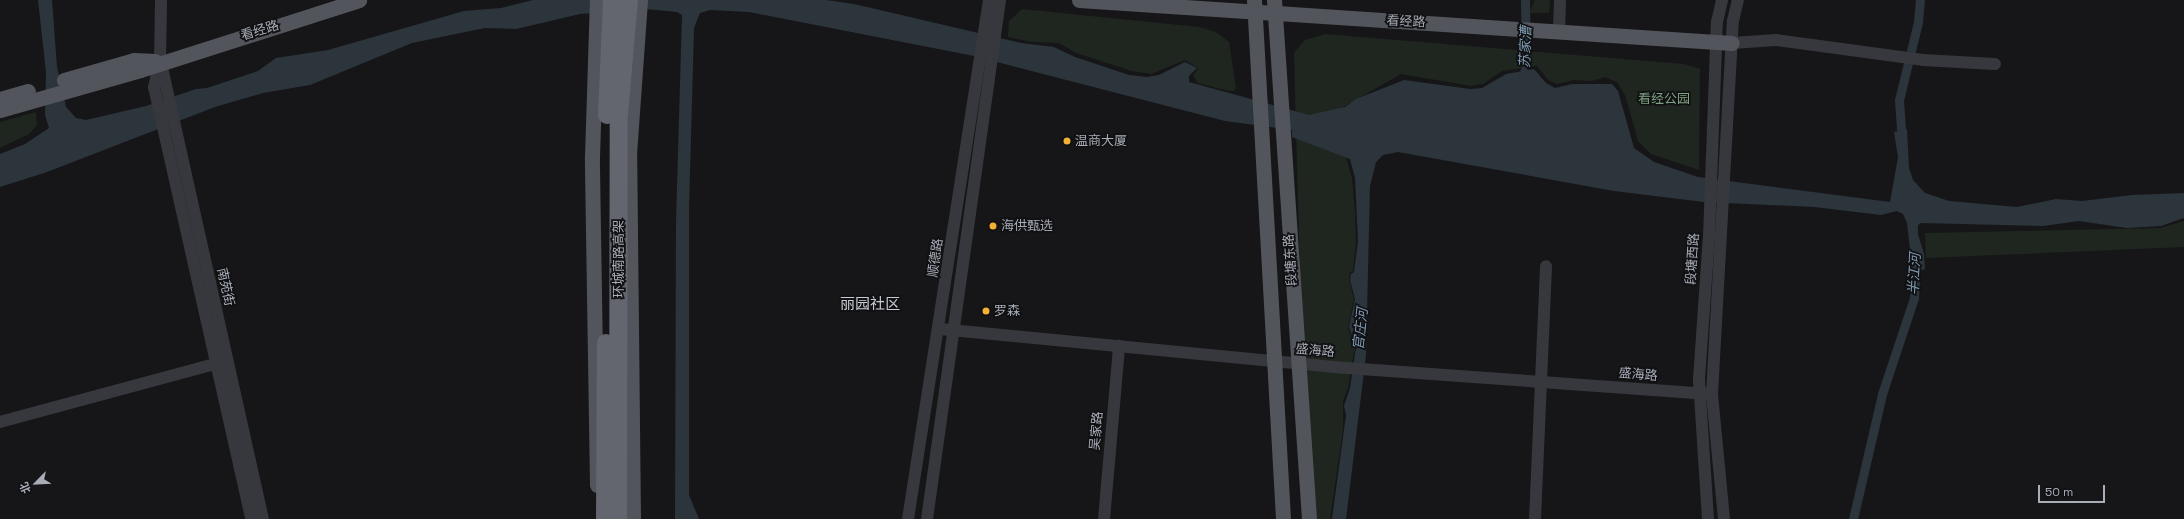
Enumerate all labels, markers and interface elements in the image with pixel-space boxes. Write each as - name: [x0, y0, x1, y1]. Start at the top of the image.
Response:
- street label: 看经路: [1386, 13, 1426, 31]
- street label: 看经路: [239, 18, 281, 44]
- water label: 苏家漕: [1516, 26, 1534, 68]
- park label: 看经公园: [1638, 91, 1690, 107]
- place label: 温商大厦: [1075, 133, 1127, 149]
- marker: 温商大厦: [1062, 136, 1072, 146]
- place label: 海供甄选: [1001, 218, 1053, 234]
- street label: 环城南路高架: [611, 220, 627, 298]
- marker: 海供甄选: [988, 221, 998, 231]
- street label: 段塘西路: [1683, 233, 1703, 285]
- street label: 段塘东路: [1281, 234, 1301, 286]
- street label: 顺德路: [926, 238, 946, 278]
- water label: 半江河: [1905, 253, 1923, 295]
- street label: 南苑街: [213, 266, 237, 308]
- district label: 丽园社区: [840, 295, 900, 313]
- place label: 罗森: [994, 303, 1020, 319]
- marker: 罗森: [981, 306, 991, 316]
- water label: 官庄河: [1349, 307, 1371, 351]
- street label: 盛海路: [1295, 342, 1335, 360]
- street label: 盛海路: [1618, 366, 1658, 384]
- street label: 吴家路: [1088, 411, 1106, 451]
- north arrow: [16, 463, 56, 503]
- scale bar: [2040, 477, 2107, 503]
- text: 北: [16, 480, 34, 496]
- text: 50 m: [2045, 484, 2073, 500]

